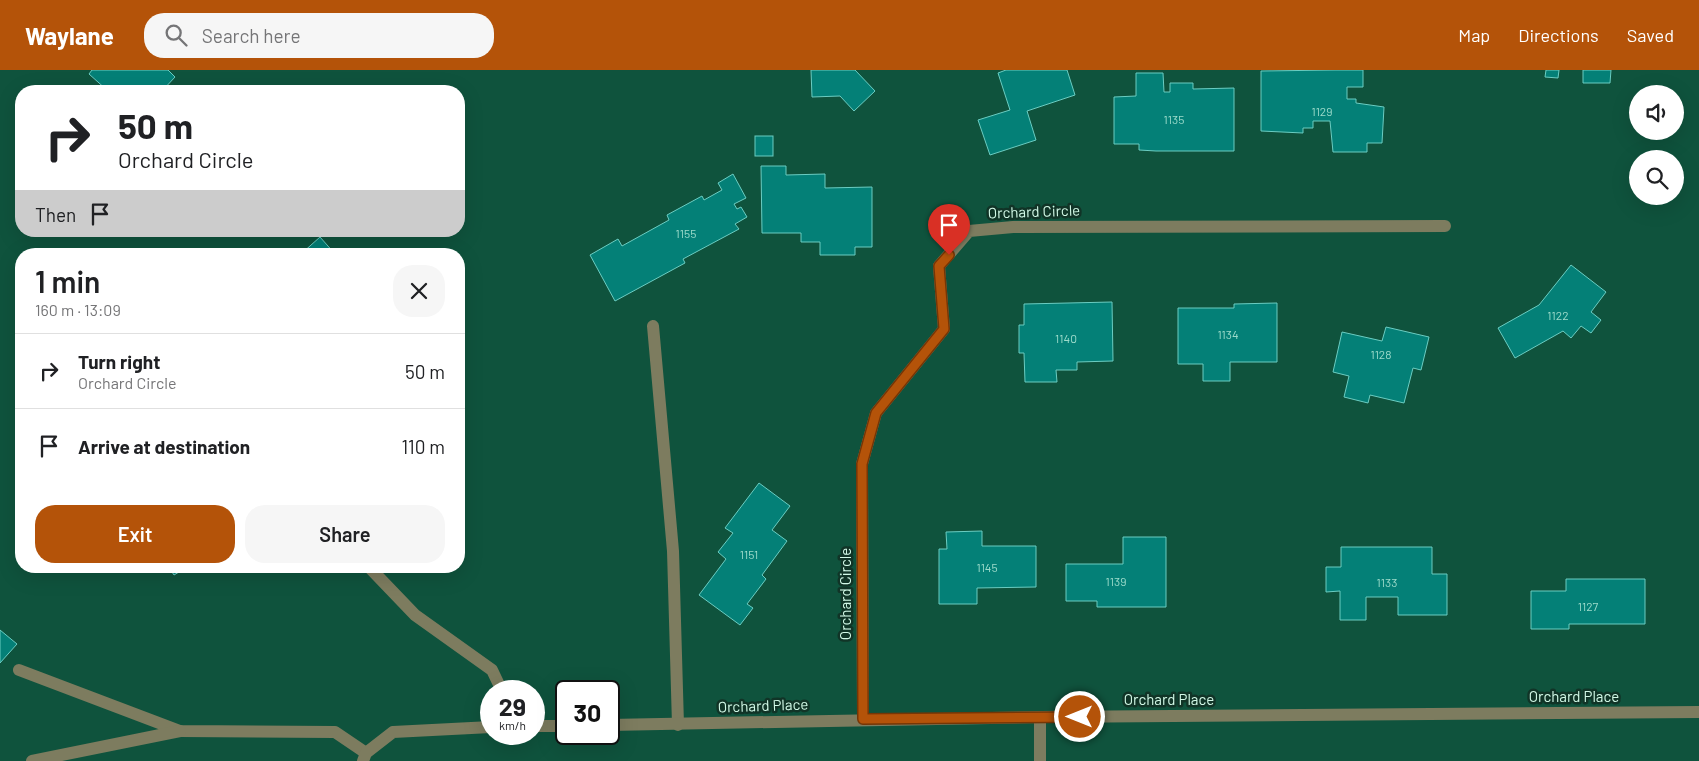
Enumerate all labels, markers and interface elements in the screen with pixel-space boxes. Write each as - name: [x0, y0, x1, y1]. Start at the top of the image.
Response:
- search box: [144, 13, 494, 58]
- text: Waylane: [25, 21, 114, 50]
- icon: search: [162, 21, 190, 49]
- text: Search here: [202, 24, 301, 47]
- text: Map: [1458, 24, 1490, 46]
- text: Directions: [1518, 24, 1599, 46]
- text: Saved: [1627, 24, 1674, 46]
- map controls: [1629, 85, 1684, 205]
- button: sound: [1629, 85, 1684, 140]
- text: 50 m: [118, 104, 193, 146]
- house number: 1129: [1311, 104, 1333, 118]
- icon: right: [35, 105, 100, 170]
- house number: 1135: [1164, 112, 1184, 126]
- text: Orchard Circle: [118, 146, 254, 172]
- button: search: [1629, 150, 1684, 205]
- icon: arrive: [86, 200, 114, 228]
- street label: Orchard Circle: [987, 200, 1080, 222]
- text: Then: [35, 203, 76, 226]
- pin: [928, 204, 970, 255]
- icon: arrive: [935, 211, 963, 239]
- house number: 1155: [676, 226, 696, 240]
- text: 1 min: [35, 263, 100, 299]
- button: close: [393, 265, 445, 317]
- text: 160 m · 13:09: [35, 300, 121, 319]
- house number: 1122: [1547, 308, 1569, 322]
- house number: 1134: [1217, 327, 1239, 341]
- house number: 1140: [1055, 331, 1077, 345]
- house number: 1128: [1370, 347, 1392, 361]
- text: Turn right: [78, 350, 160, 373]
- icon: right: [35, 357, 63, 385]
- text: 50 m: [405, 360, 445, 383]
- text: Orchard Circle: [78, 373, 177, 392]
- icon: arrive: [35, 432, 63, 460]
- text: Arrive at destination: [78, 435, 250, 458]
- text: 110 m: [401, 435, 445, 458]
- button: Exit: [35, 505, 235, 563]
- button: Share: [245, 505, 445, 563]
- house number: 1151: [740, 547, 758, 561]
- street label: Orchard Circle: [836, 548, 854, 640]
- house number: 1145: [976, 560, 998, 574]
- house number: 1139: [1106, 574, 1126, 588]
- house number: 1133: [1377, 575, 1397, 589]
- house number: 1127: [1578, 599, 1599, 613]
- speed limit sign: 30: [555, 680, 620, 745]
- street label: Orchard Place: [1529, 687, 1619, 705]
- position arrow: [1053, 690, 1105, 742]
- street label: Orchard Place: [1124, 690, 1214, 708]
- text: 29: [499, 691, 526, 721]
- street label: Orchard Place: [717, 694, 809, 716]
- text: km/h: [499, 718, 526, 732]

